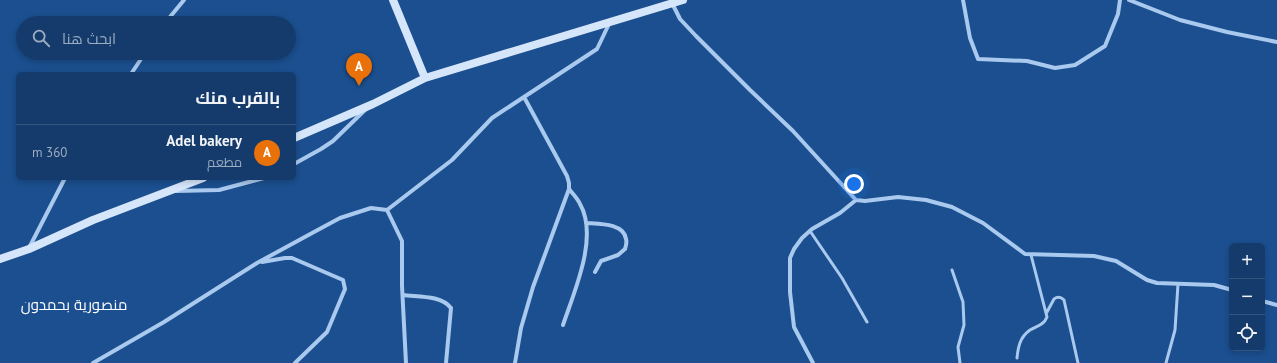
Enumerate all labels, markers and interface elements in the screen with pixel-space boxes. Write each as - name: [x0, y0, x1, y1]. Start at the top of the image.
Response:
- search box: [16, 16, 296, 60]
- icon: search: [30, 27, 52, 49]
- text: ابحث هنا: [62, 29, 116, 48]
- pin: A: [346, 53, 372, 86]
- text: بالقرب منك: [196, 87, 280, 109]
- text: Adel bakery: [166, 131, 242, 150]
- text: 360 m: [32, 144, 67, 161]
- text: A: [263, 144, 271, 161]
- text: مطعم: [207, 154, 242, 171]
- your location: [844, 174, 864, 194]
- map controls: [1229, 243, 1265, 351]
- button: +: [1229, 243, 1265, 279]
- button: −: [1229, 279, 1265, 315]
- district label: منصورية بحمدون: [21, 295, 127, 315]
- button: locate: [1229, 315, 1265, 351]

